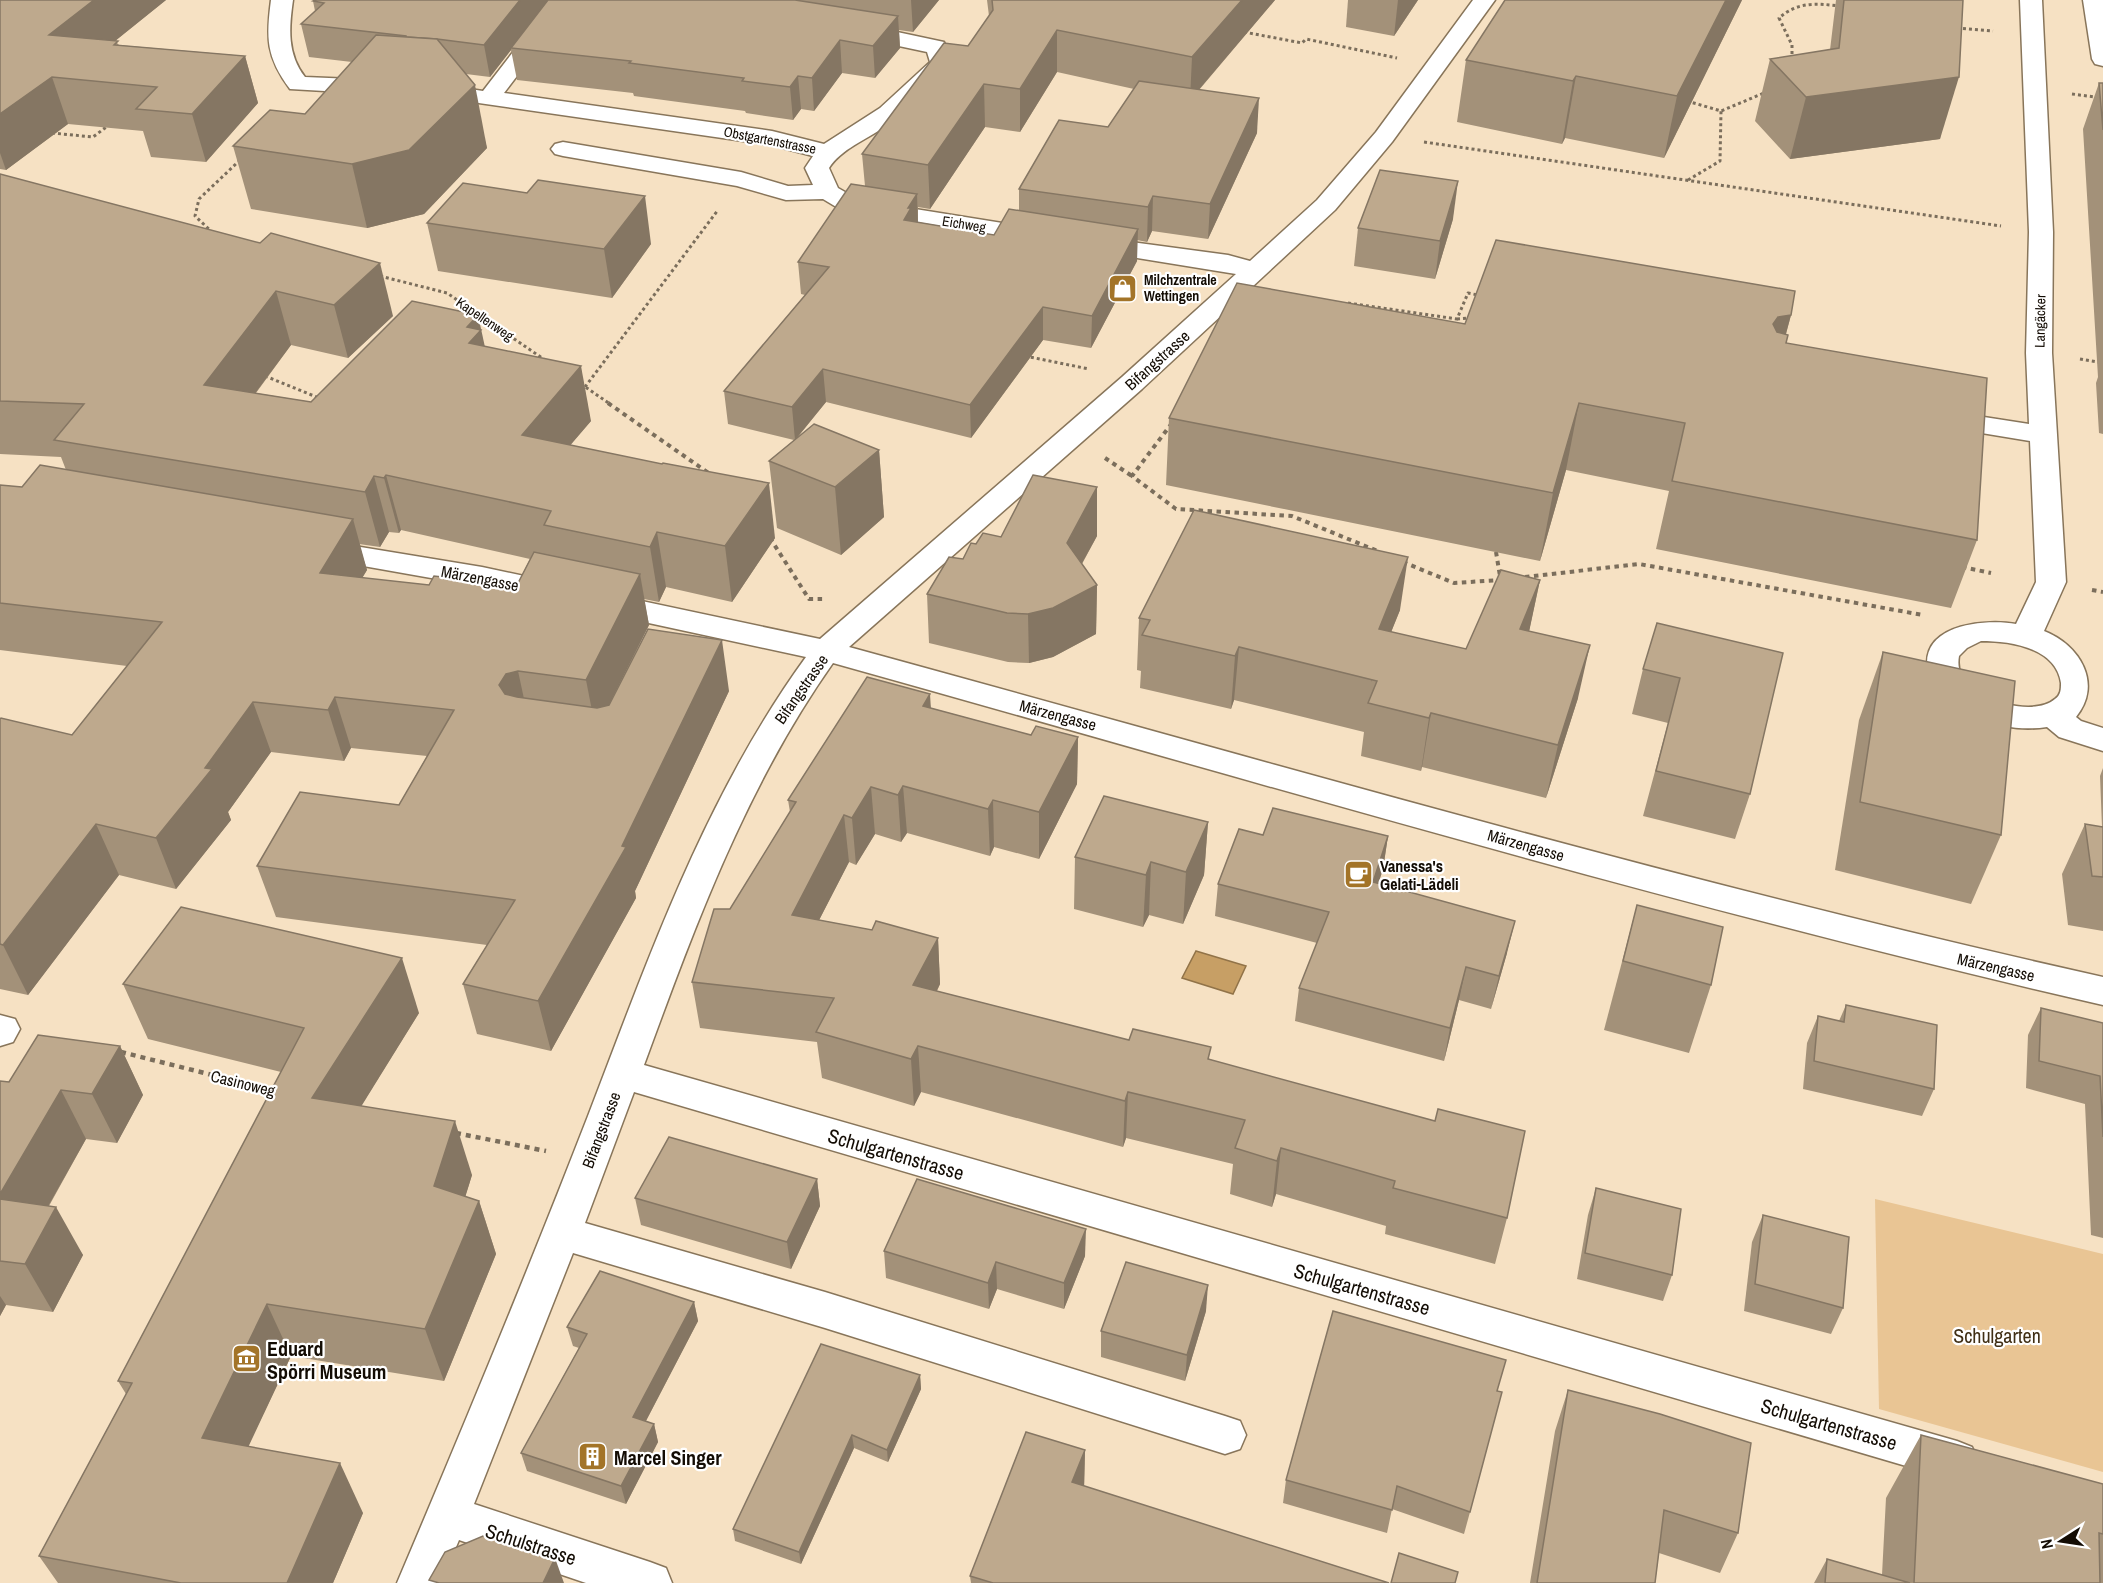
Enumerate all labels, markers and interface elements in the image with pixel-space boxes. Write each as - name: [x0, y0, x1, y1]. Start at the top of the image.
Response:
- street label: Obstgartenstrasse: [722, 122, 818, 158]
- street label: Eichweg: [941, 212, 988, 236]
- place label: Milchzentrale Wettingen: [1144, 271, 1217, 305]
- shop icon: Milchzentrale Wettingen: [1107, 272, 1139, 304]
- street label: Kapellenweg: [453, 293, 518, 345]
- street label: Langäcker: [2031, 294, 2049, 348]
- street label: Bifangstrasse: [1120, 325, 1194, 395]
- street label: Märzengasse: [439, 560, 521, 596]
- street label: Bifangstrasse: [769, 650, 833, 728]
- street label: Märzengasse: [1017, 694, 1099, 736]
- street label: Märzengasse: [1485, 824, 1567, 866]
- place label: Vanessa's Gelati-Lädeli: [1380, 855, 1459, 895]
- cafe icon: Vanessa's Gelati-Lädeli: [1343, 859, 1375, 891]
- street label: Märzengasse: [1955, 947, 2037, 987]
- street label: Casinoweg: [208, 1064, 278, 1102]
- street label: Bifangstrasse: [576, 1089, 626, 1171]
- street label: Schulgartenstrasse: [825, 1122, 967, 1186]
- street label: Schulgartenstrasse: [1291, 1257, 1433, 1321]
- park label: Schulgarten: [1953, 1322, 2041, 1349]
- place label: Eduard Spörri Museum: [267, 1335, 386, 1385]
- museum icon: Eduard Spörri Museum: [230, 1343, 262, 1375]
- street label: Schulgartenstrasse: [1758, 1392, 1900, 1456]
- building icon: Marcel Singer: [577, 1441, 609, 1473]
- place label: Marcel Singer: [614, 1444, 722, 1471]
- north arrow: [2031, 1511, 2091, 1571]
- street label: Schulstrasse: [482, 1517, 580, 1571]
- text: N: [2035, 1537, 2058, 1551]

